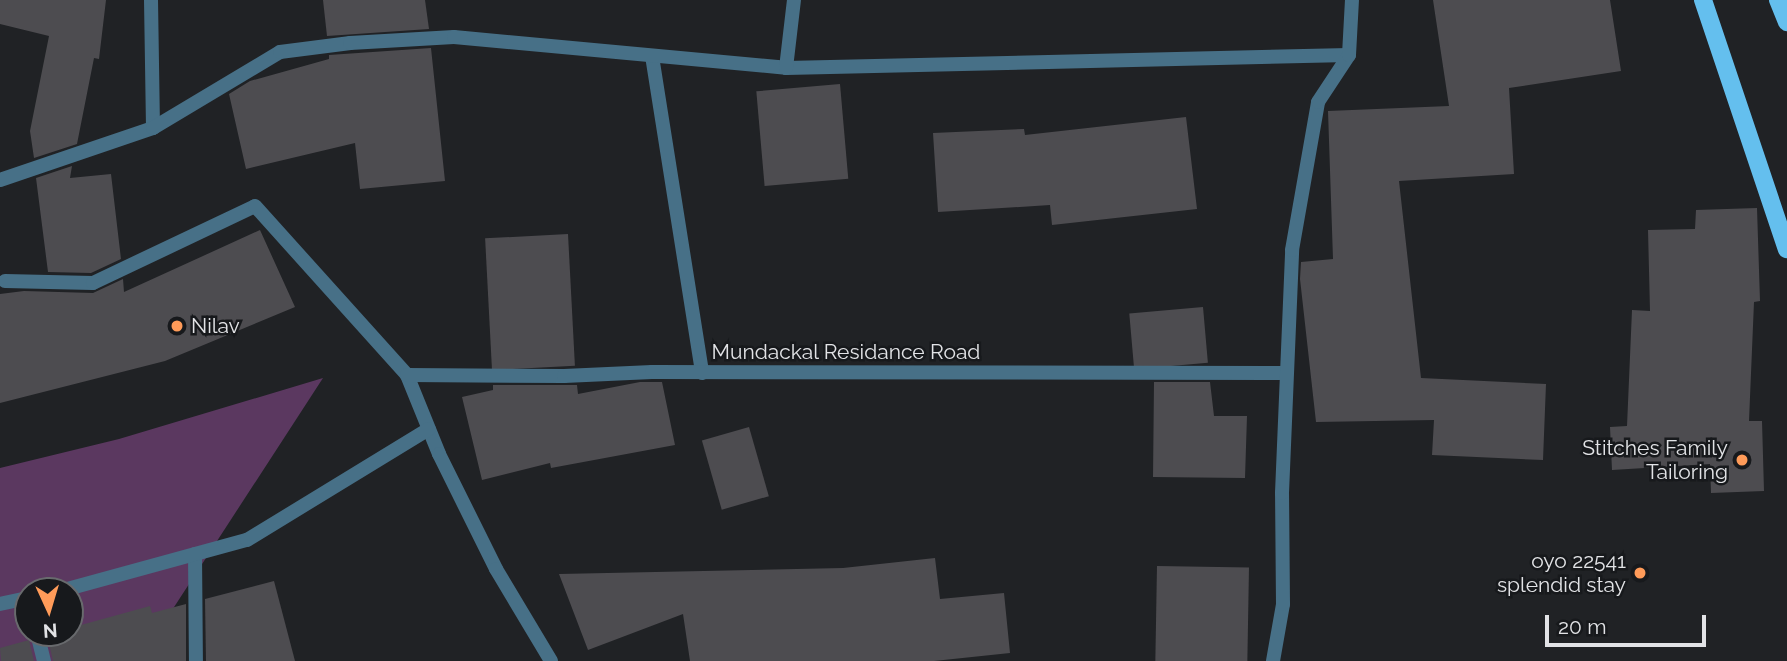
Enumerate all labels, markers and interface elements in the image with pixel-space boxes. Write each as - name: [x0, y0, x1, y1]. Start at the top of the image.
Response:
- place label: Nilav: [191, 313, 240, 339]
- marker: Nilav: [169, 318, 185, 334]
- street label: Mundackal Residance Road: [711, 339, 981, 365]
- place label: Stitches Family Tailoring: [1582, 435, 1728, 485]
- marker: Stitches Family Tailoring: [1734, 452, 1750, 468]
- place label: oyo 22541 splendid stay: [1497, 548, 1626, 598]
- marker: oyo 22541 splendid stay: [1632, 565, 1648, 581]
- north arrow: [14, 577, 84, 647]
- scale bar: [1549, 602, 1710, 646]
- text: 20 m: [1558, 614, 1606, 639]
- text: N: [42, 619, 58, 642]

